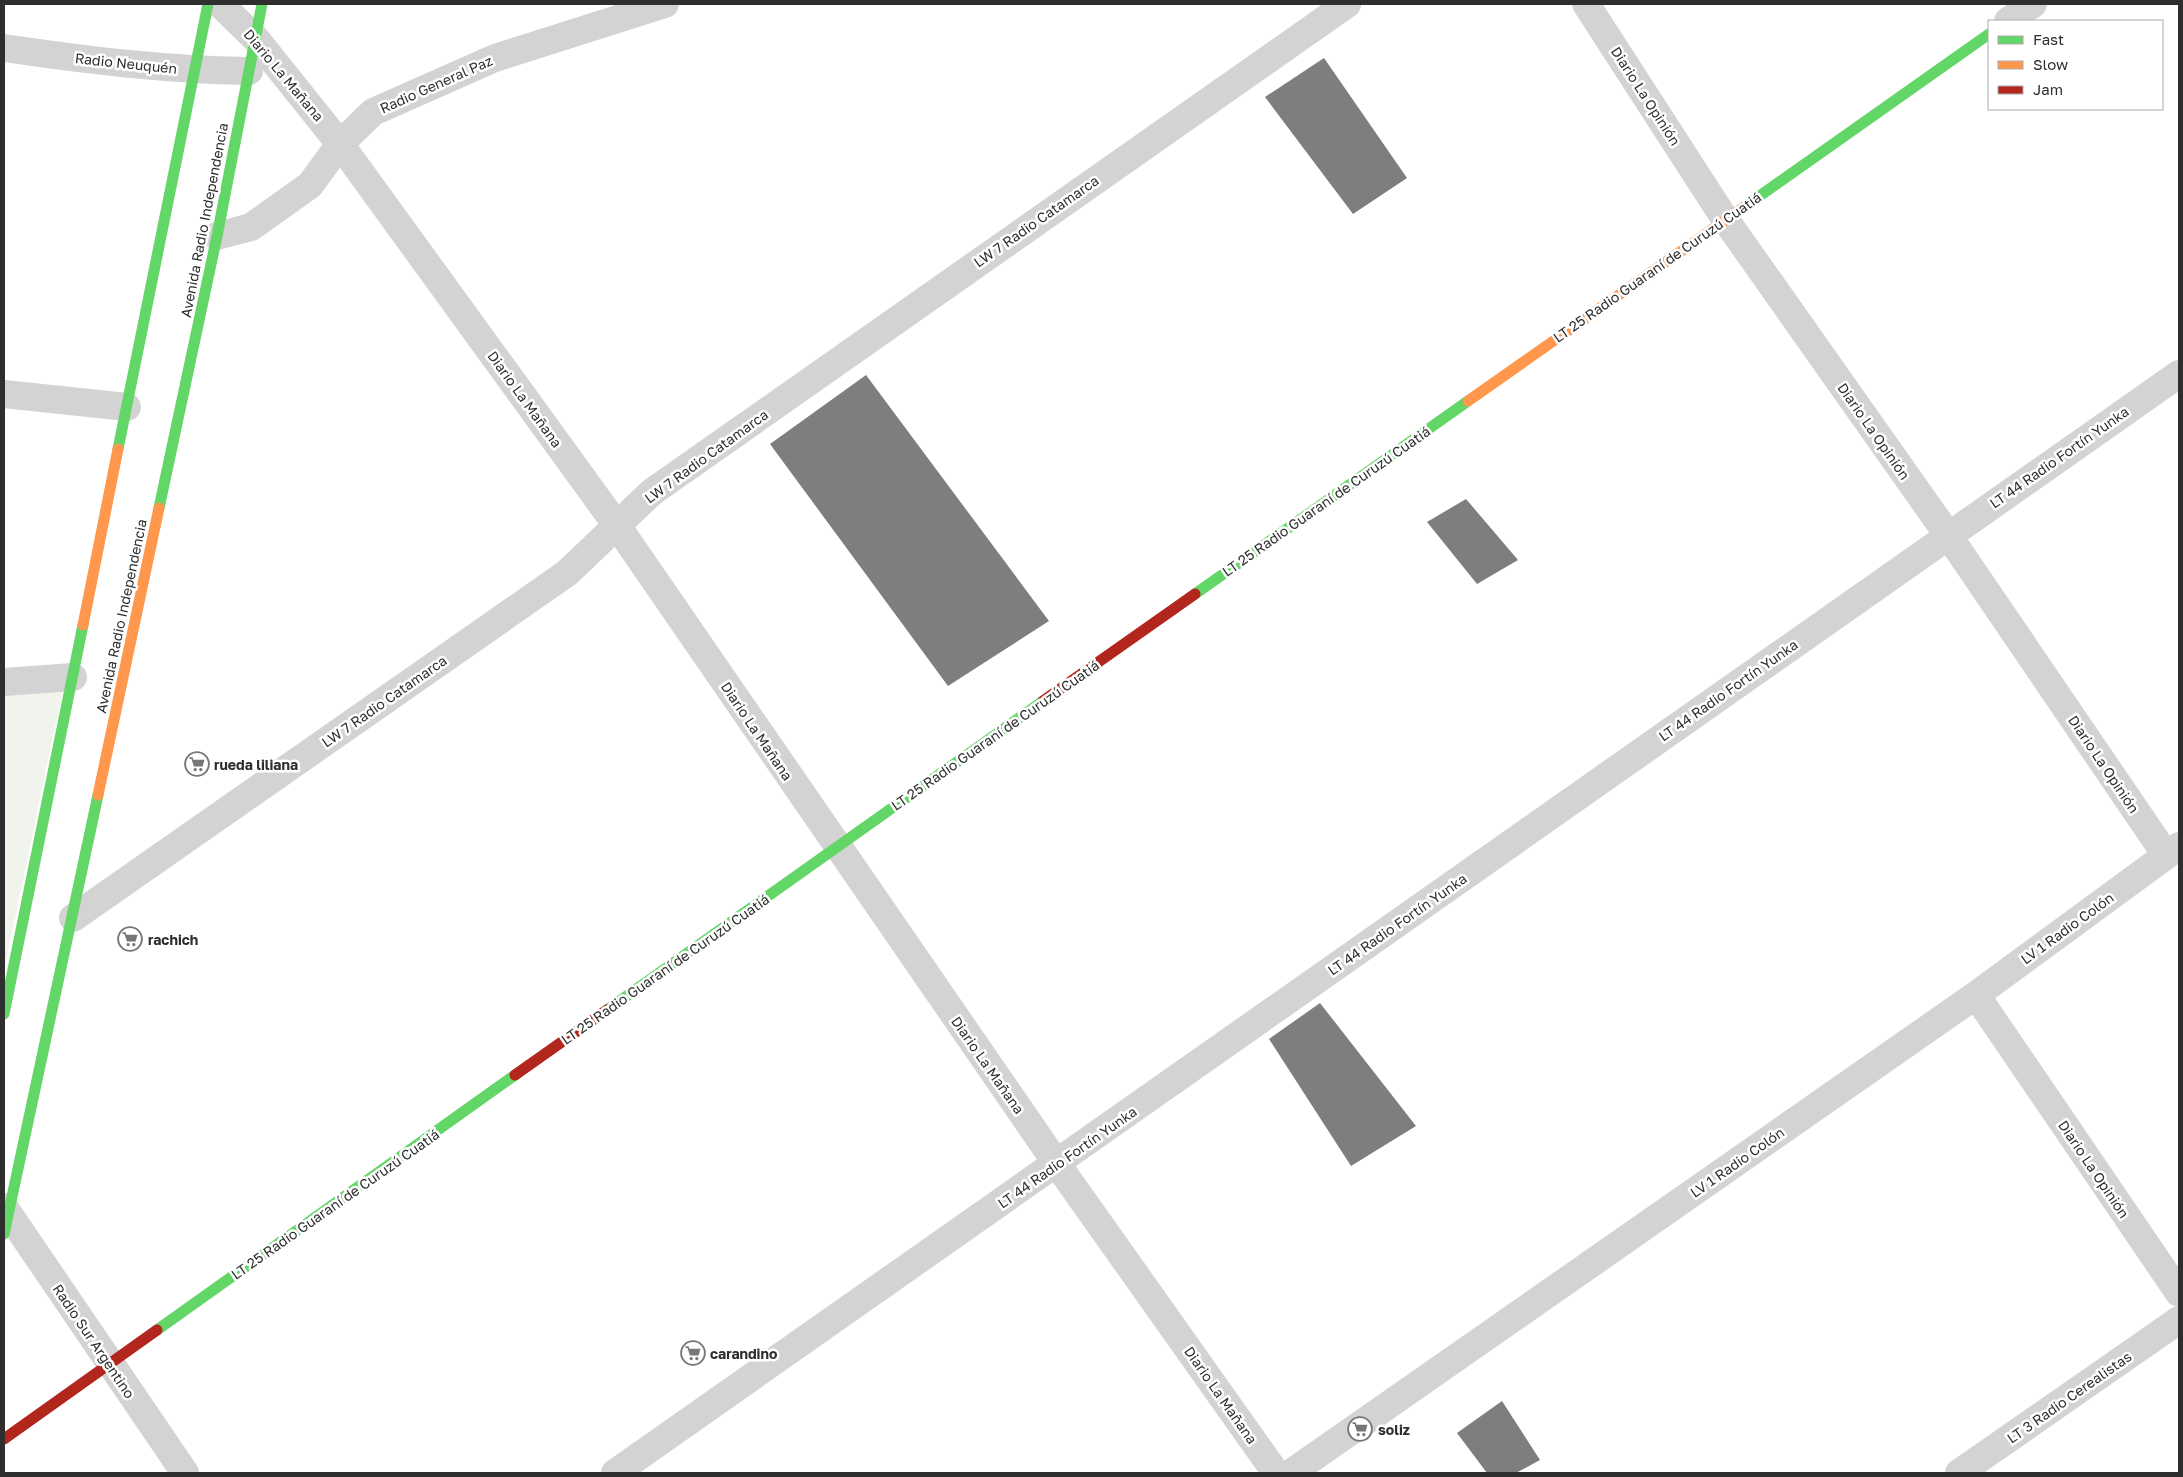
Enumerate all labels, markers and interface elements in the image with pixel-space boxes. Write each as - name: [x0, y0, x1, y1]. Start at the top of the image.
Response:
- legend: [1988, 20, 2163, 110]
- street label: Diario La Mañana: [240, 25, 328, 125]
- text: Fast: [2033, 30, 2064, 48]
- street label: Diario La Opinión: [1608, 43, 1684, 149]
- street label: Radio Neuquén: [74, 49, 178, 77]
- street label: Radio General Paz: [377, 52, 495, 116]
- text: Slow: [2033, 55, 2068, 73]
- text: Jam: [2033, 80, 2063, 98]
- street label: Avenida Radio Independencia: [177, 121, 231, 319]
- street label: LW 7 Radio Catamarca: [970, 171, 1102, 271]
- street label: LT 25 Radio Guaraní de Curuzú Cuatiá: [1550, 188, 1764, 346]
- street label: Diario La Mañana: [484, 347, 566, 451]
- street label: Diario La Opinión: [1834, 379, 1914, 483]
- street label: LT 44 Radio Fortín Yunka: [1986, 402, 2132, 512]
- street label: LW 7 Radio Catamarca: [641, 405, 771, 507]
- street label: LT 25 Radio Guaraní de Curuzú Cuatiá: [1219, 422, 1433, 580]
- street label: Avenida Radio Independencia: [92, 517, 150, 715]
- street label: LT 44 Radio Fortín Yunka: [1655, 635, 1801, 745]
- street label: LW 7 Radio Catamarca: [318, 651, 450, 751]
- street label: LT 25 Radio Guaraní de Curuzú Cuatiá: [888, 656, 1102, 814]
- street label: Diario La Mañana: [718, 679, 796, 783]
- street label: Diario La Opinión: [2065, 712, 2143, 816]
- supermarket icon: rueda liliana: [184, 751, 210, 777]
- place label: rueda liliana: [214, 756, 298, 773]
- street label: LT 44 Radio Fortín Yunka: [1324, 869, 1470, 979]
- street label: LV 1 Radio Colón: [2017, 889, 2117, 967]
- street label: LT 25 Radio Guaraní de Curuzú Cuatiá: [558, 890, 772, 1048]
- supermarket icon: rachich: [117, 926, 143, 952]
- place label: rachich: [148, 931, 198, 948]
- street label: Diario La Mañana: [948, 1013, 1028, 1117]
- street label: LT 44 Radio Fortín Yunka: [994, 1102, 1140, 1212]
- street label: Diario La Opinión: [2055, 1117, 2133, 1221]
- street label: LV 1 Radio Colón: [1687, 1123, 1787, 1201]
- street label: LT 25 Radio Guaraní de Curuzú Cuatiá: [228, 1125, 442, 1283]
- street label: Radio Sur Argentino: [49, 1281, 139, 1401]
- supermarket icon: carandino: [680, 1340, 706, 1366]
- street label: Diario La Mañana: [1181, 1343, 1261, 1447]
- place label: carandino: [710, 1345, 777, 1362]
- street label: LT 3 Radio Cerealistas: [2004, 1348, 2134, 1446]
- supermarket icon: soliz: [1347, 1416, 1373, 1442]
- place label: soliz: [1378, 1421, 1410, 1438]

